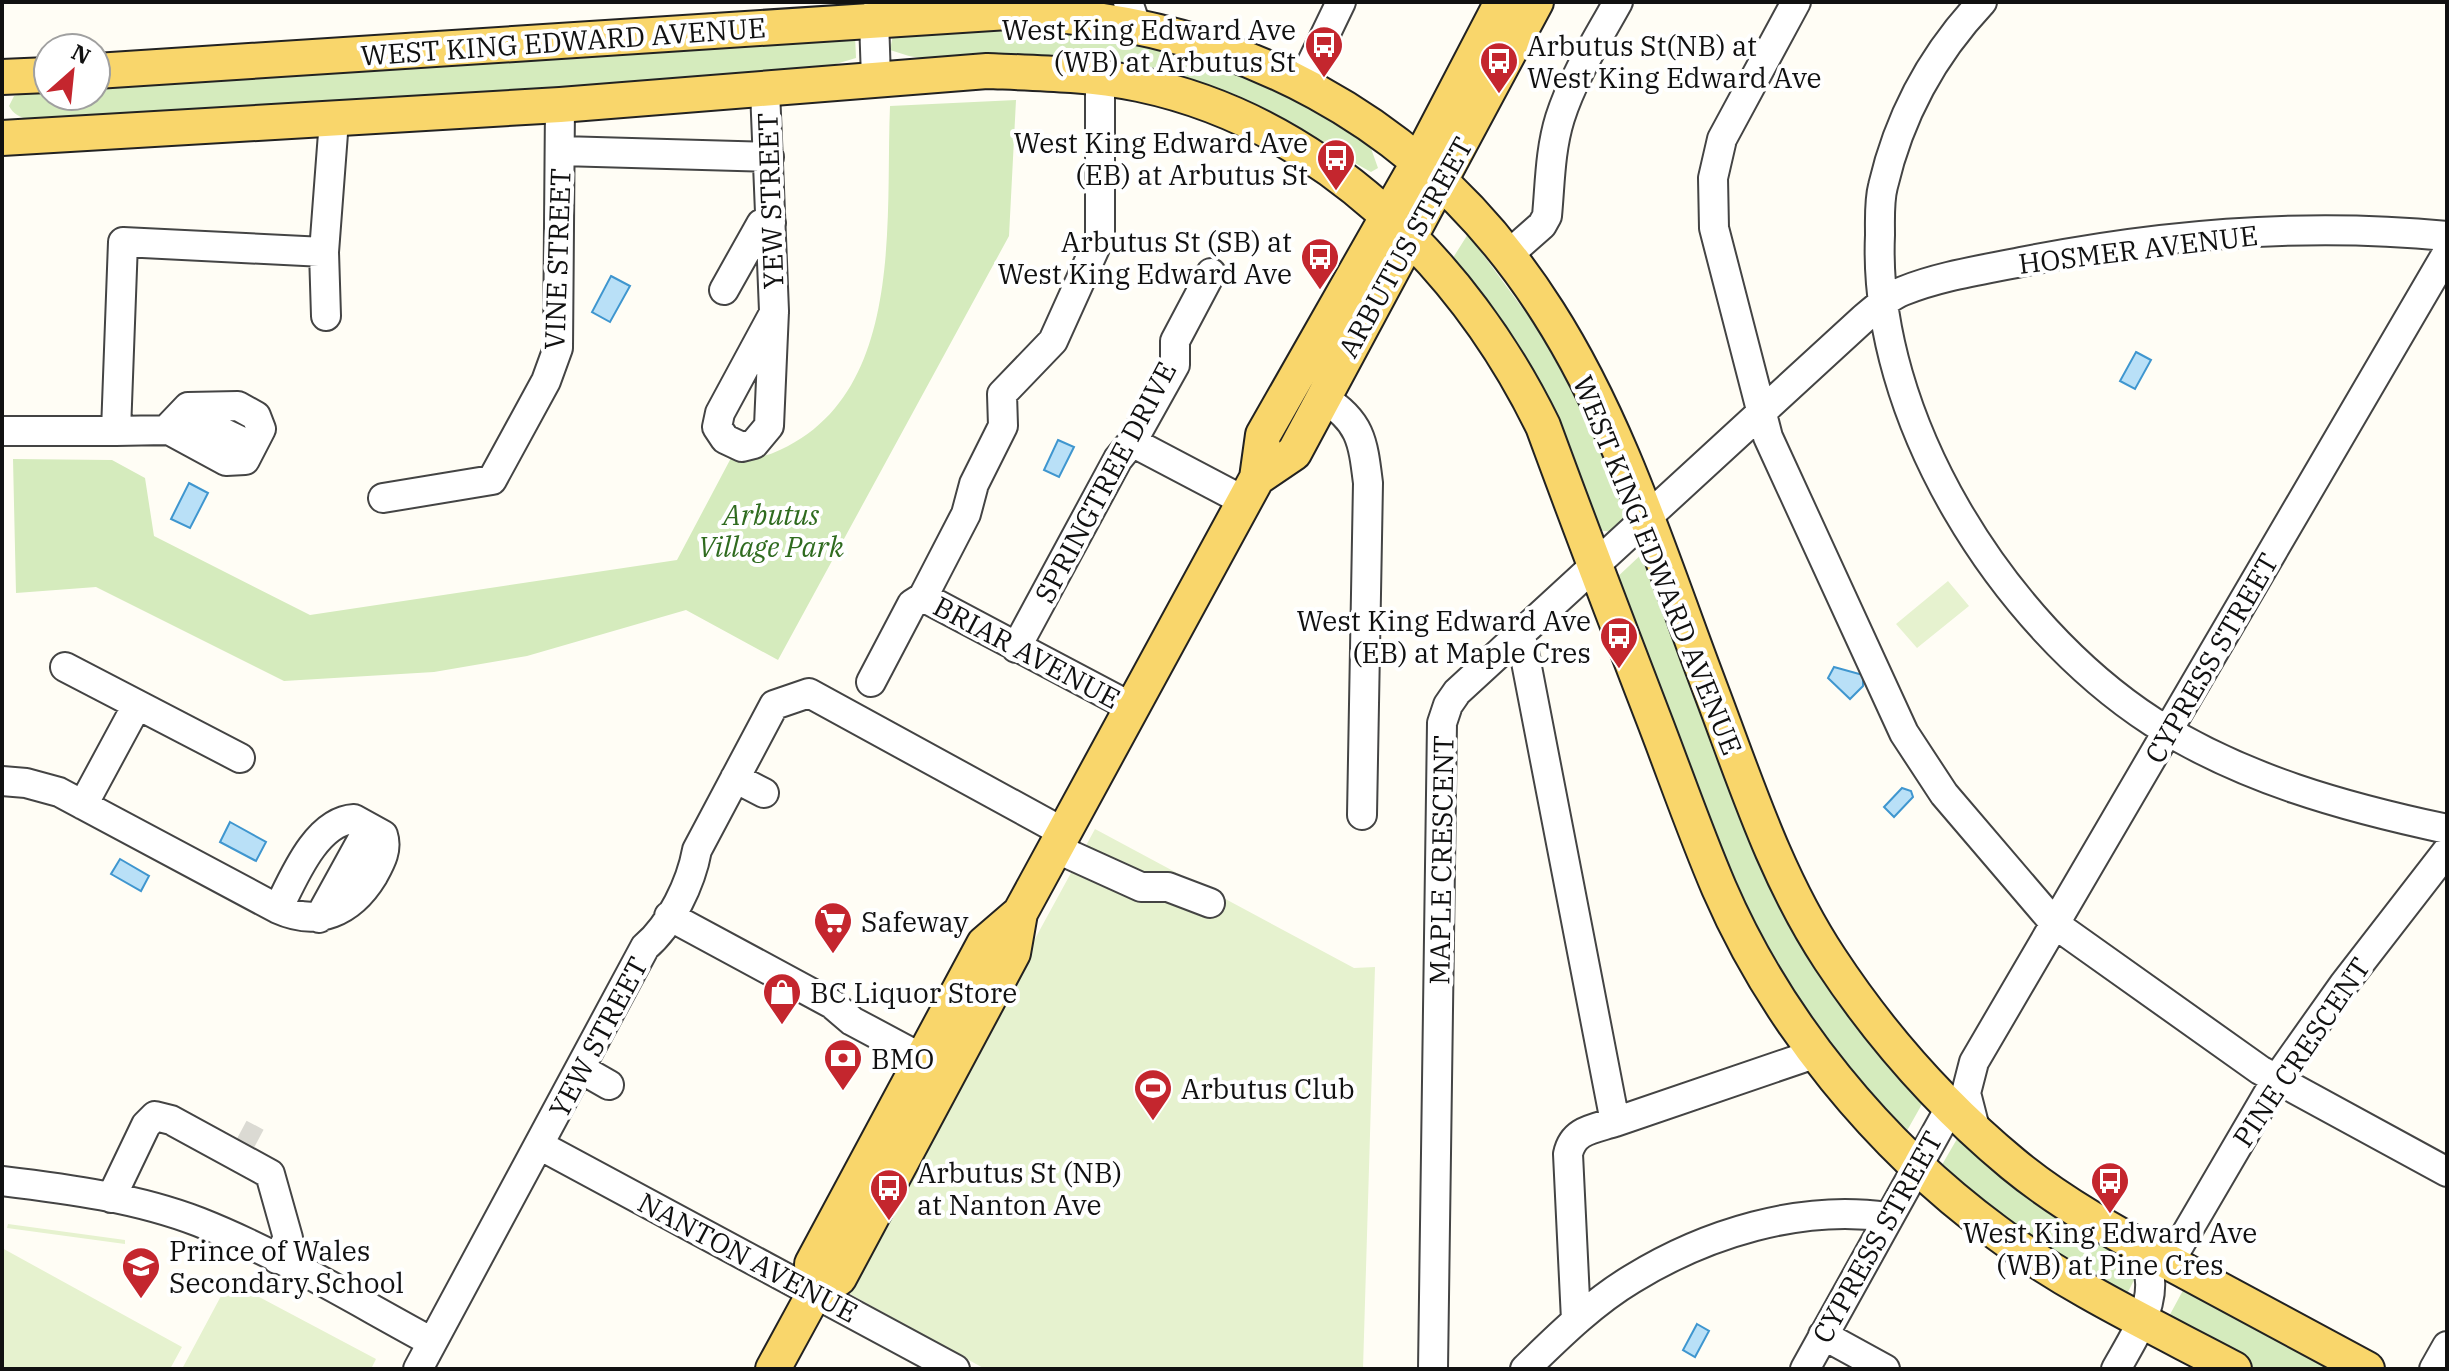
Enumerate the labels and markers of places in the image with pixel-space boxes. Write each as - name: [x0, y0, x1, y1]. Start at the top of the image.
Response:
- place label: West King Edward Ave (WB) at Arbutus St: [1001, 11, 1296, 80]
- bus stop icon: West King Edward Ave (WB) at Arbutus St: [1303, 24, 1345, 79]
- place label: Arbutus St(NB) at West King Edward Ave: [1527, 27, 1822, 96]
- bus stop icon: Arbutus St(NB) at West King Edward Ave: [1478, 40, 1520, 95]
- place label: West King Edward Ave (EB) at Arbutus St: [1013, 124, 1308, 193]
- bus stop icon: West King Edward Ave (EB) at Arbutus St: [1315, 137, 1357, 192]
- place label: Arbutus St (SB) at West King Edward Ave: [997, 223, 1292, 292]
- bus stop icon: Arbutus St (SB) at West King Edward Ave: [1299, 236, 1341, 291]
- place label: West King Edward Ave (EB) at Maple Cres: [1296, 602, 1591, 671]
- bus stop icon: West King Edward Ave (EB) at Maple Cres: [1598, 615, 1640, 670]
- supermarket icon: Safeway: [812, 900, 854, 955]
- place label: Safeway: [861, 903, 969, 940]
- shop icon: BC Liquor Store: [761, 971, 803, 1026]
- place label: BC Liquor Store: [810, 974, 1017, 1011]
- bank icon: BMO: [822, 1037, 864, 1092]
- place label: BMO: [871, 1040, 934, 1077]
- sports icon: Arbutus Club: [1132, 1067, 1174, 1122]
- place label: Arbutus Club: [1181, 1070, 1355, 1107]
- place label: Arbutus St (NB) at Nanton Ave: [917, 1154, 1122, 1223]
- bus stop icon: West King Edward Ave (WB) at Pine Cres: [2089, 1160, 2131, 1215]
- bus stop icon: Arbutus St (NB) at Nanton Ave: [868, 1167, 910, 1222]
- place label: West King Edward Ave (WB) at Pine Cres: [1963, 1214, 2257, 1283]
- place label: Prince of Wales Secondary School: [169, 1232, 404, 1301]
- school or university icon: Prince of Wales Secondary School: [120, 1245, 162, 1300]

